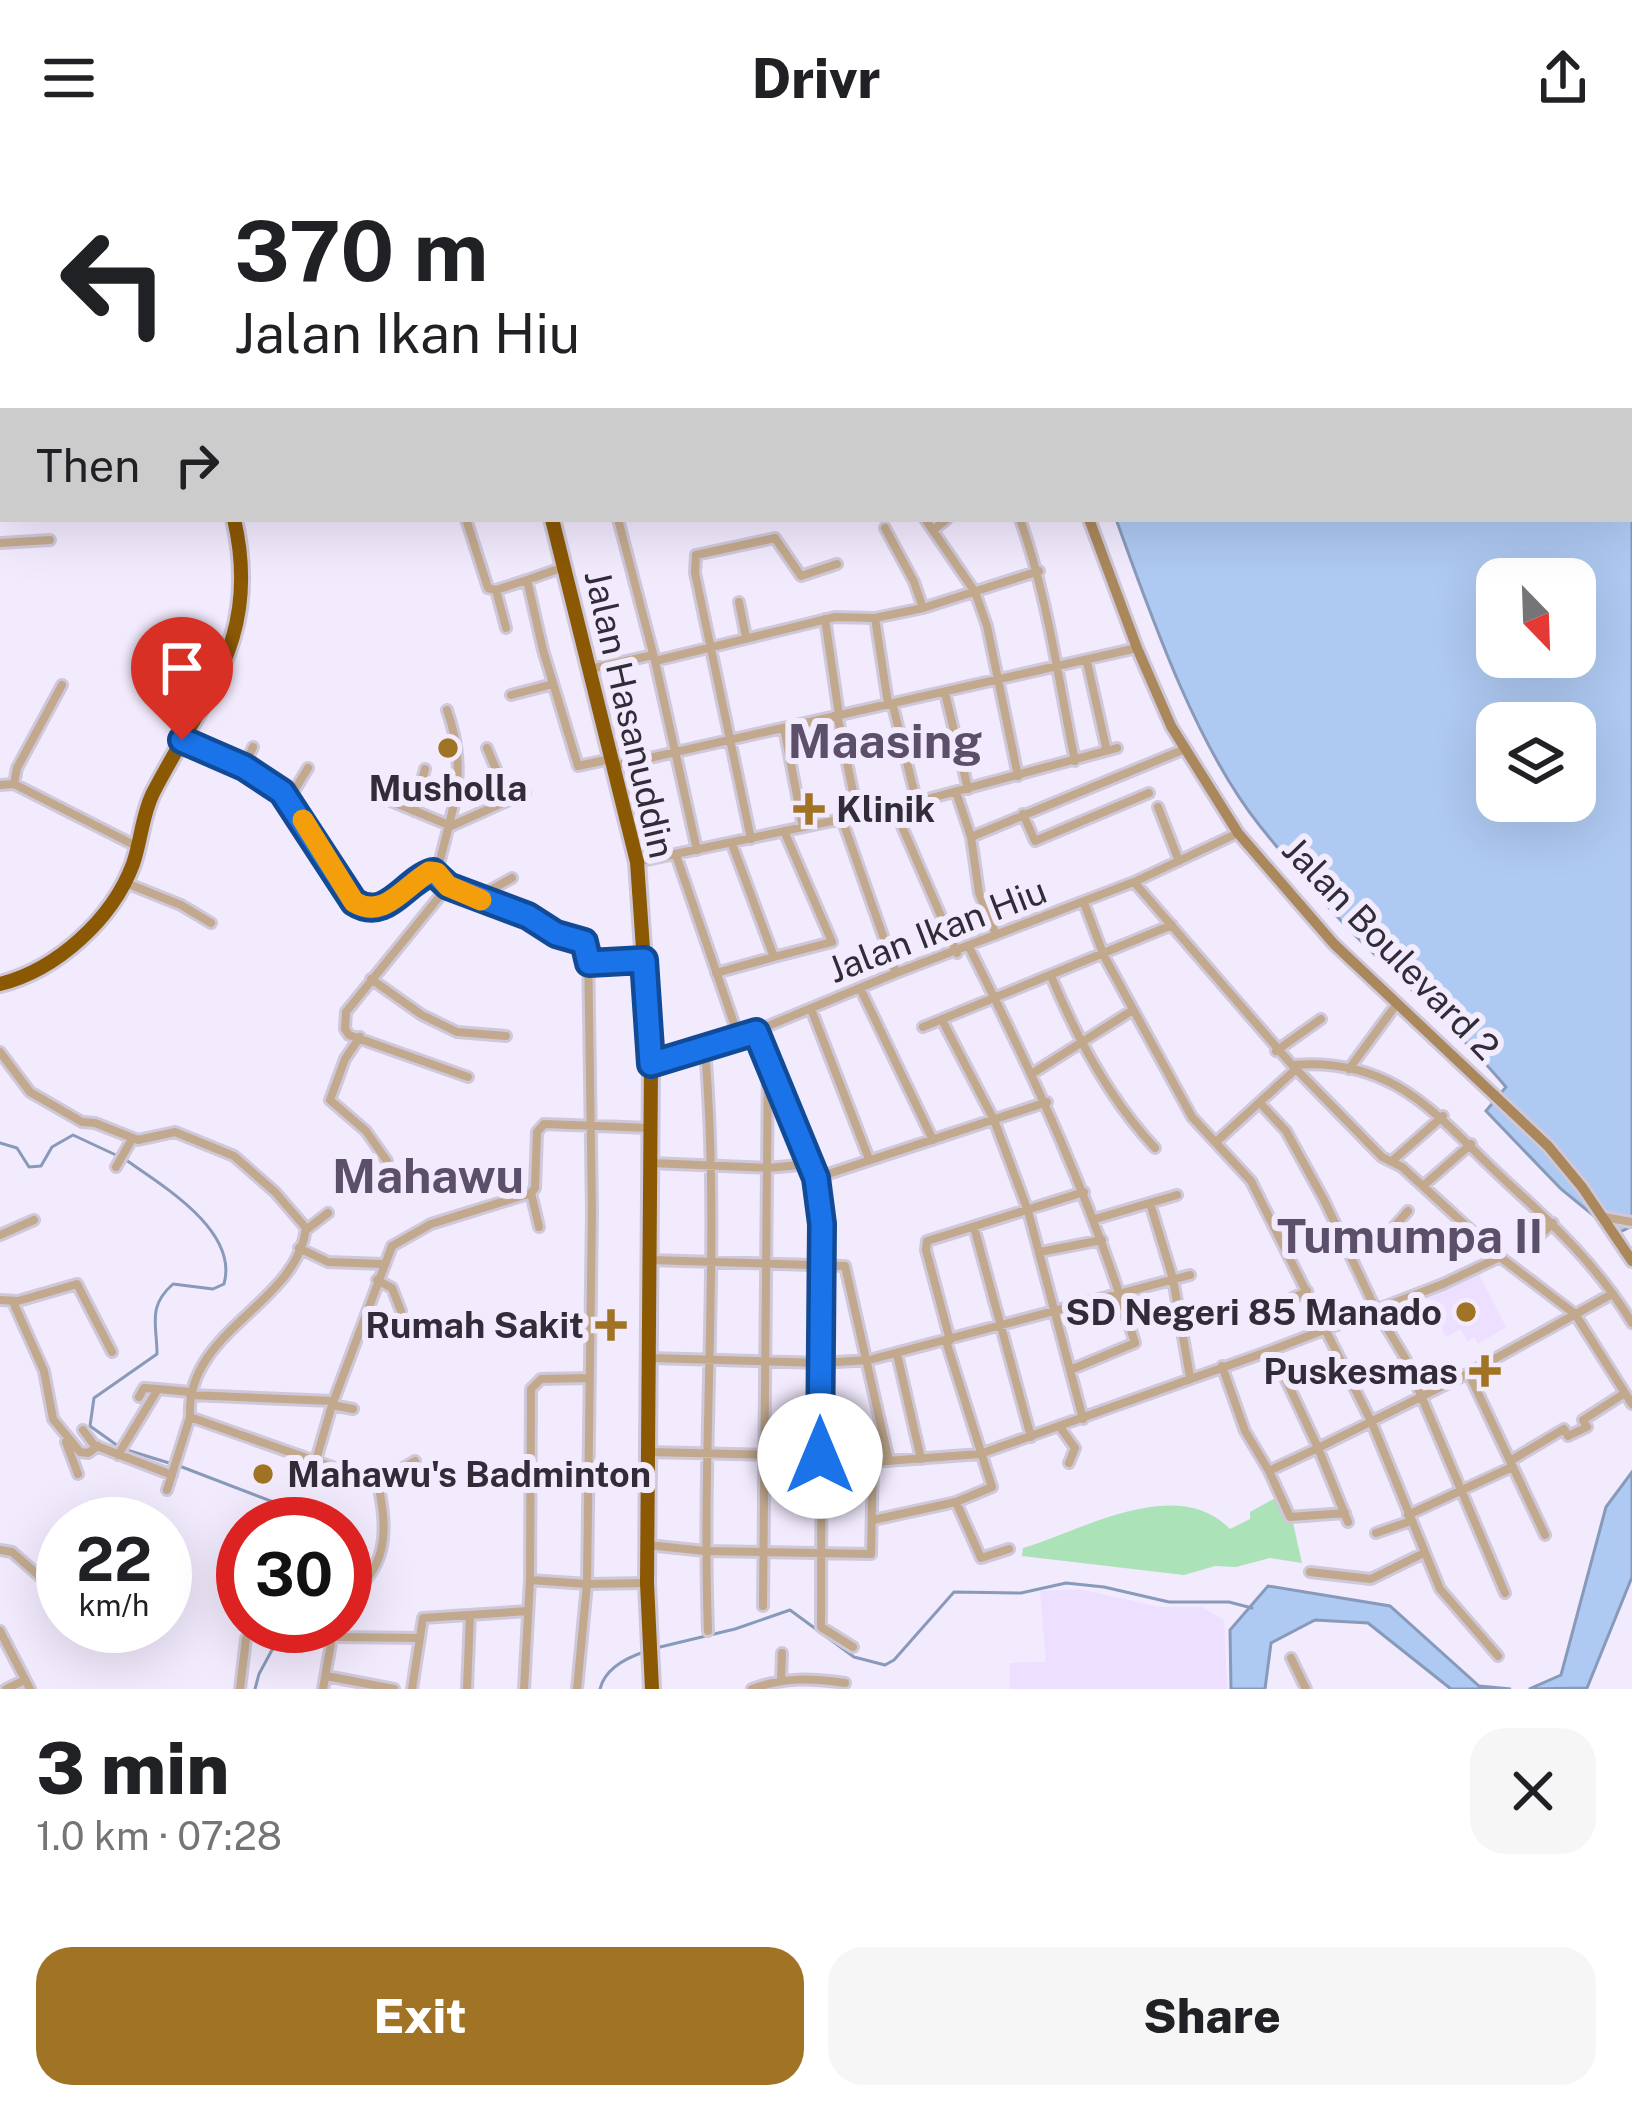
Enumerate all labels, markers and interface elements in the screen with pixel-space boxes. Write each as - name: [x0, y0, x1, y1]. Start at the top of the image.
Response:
- icon: menu: [36, 45, 102, 111]
- icon: share: [1530, 45, 1596, 111]
- text: Drivr: [752, 47, 880, 110]
- text: 370 m: [234, 201, 489, 300]
- icon: left: [36, 204, 192, 360]
- text: Jalan Ikan Hiu: [234, 302, 580, 365]
- icon: right: [164, 432, 230, 498]
- text: Then: [36, 439, 140, 492]
- north arrow: [1476, 558, 1596, 678]
- map controls: [1476, 558, 1596, 822]
- street label: Jalan Hasanuddin: [576, 566, 684, 862]
- pin: [131, 617, 233, 740]
- icon: arrive: [149, 635, 215, 701]
- button: layers: [1476, 702, 1596, 822]
- district label: Maasing: [788, 712, 982, 769]
- marker: Musholla: [435, 735, 461, 761]
- place label: Musholla: [369, 767, 527, 809]
- place label: Klinik: [836, 788, 935, 830]
- marker: Klinik: [793, 793, 825, 825]
- street label: Jalan Boulevard 2: [1274, 828, 1508, 1068]
- street label: Jalan Ikan Hiu: [822, 869, 1052, 991]
- district label: Mahawu: [332, 1147, 524, 1204]
- district label: Tumumpa II: [1277, 1207, 1543, 1264]
- place label: SD Negeri 85 Manado: [1065, 1291, 1442, 1333]
- marker: SD Negeri 85 Manado: [1453, 1299, 1479, 1325]
- place label: Rumah Sakit: [365, 1304, 584, 1346]
- marker: Rumah Sakit: [595, 1309, 627, 1341]
- place label: Puskesmas: [1263, 1350, 1458, 1392]
- marker: Puskesmas: [1469, 1355, 1501, 1387]
- position arrow: [757, 1393, 883, 1519]
- place label: Mahawu's Badminton: [287, 1453, 651, 1495]
- marker: Mahawu's Badminton: [250, 1461, 276, 1487]
- speed limit sign: 30: [216, 1497, 372, 1653]
- text: 22: [76, 1524, 152, 1595]
- text: km/h: [79, 1587, 149, 1623]
- text: 3 min: [36, 1726, 229, 1810]
- button: close: [1470, 1728, 1596, 1854]
- text: 1.0 km · 07:28: [36, 1813, 282, 1859]
- button: Exit: [36, 1947, 804, 2085]
- button: Share: [828, 1947, 1596, 2085]

